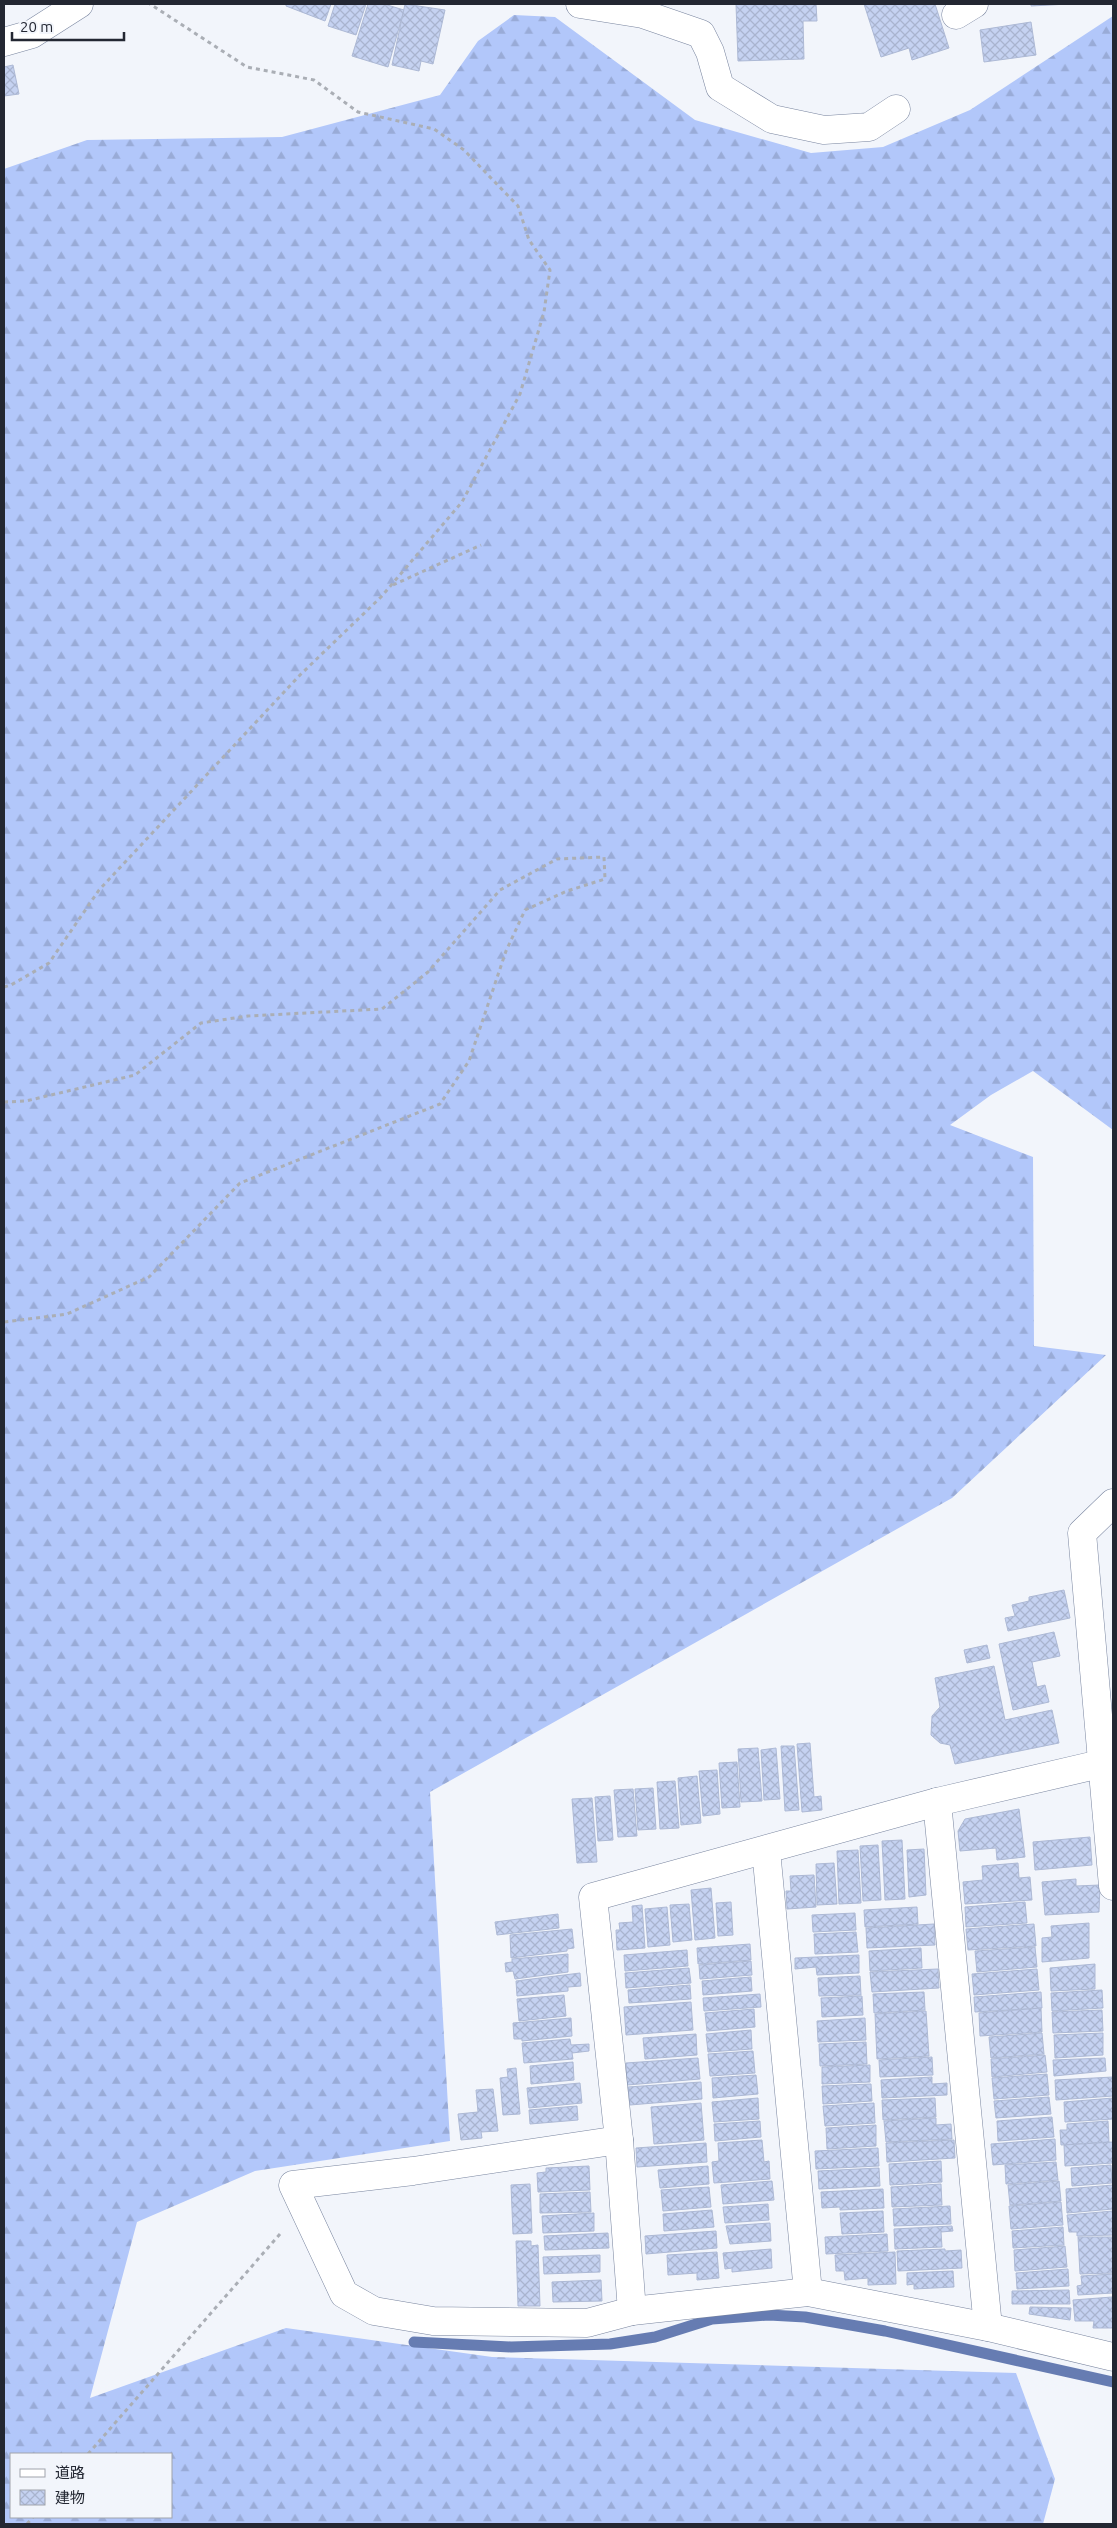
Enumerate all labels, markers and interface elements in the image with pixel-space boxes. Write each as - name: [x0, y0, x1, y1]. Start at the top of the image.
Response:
- scale bar: [12, 10, 125, 42]
- text: 20 m: [20, 18, 53, 35]
- legend: [10, 2453, 172, 2518]
- text: 道路: [55, 2464, 85, 2481]
- text: 建物: [55, 2489, 85, 2506]

